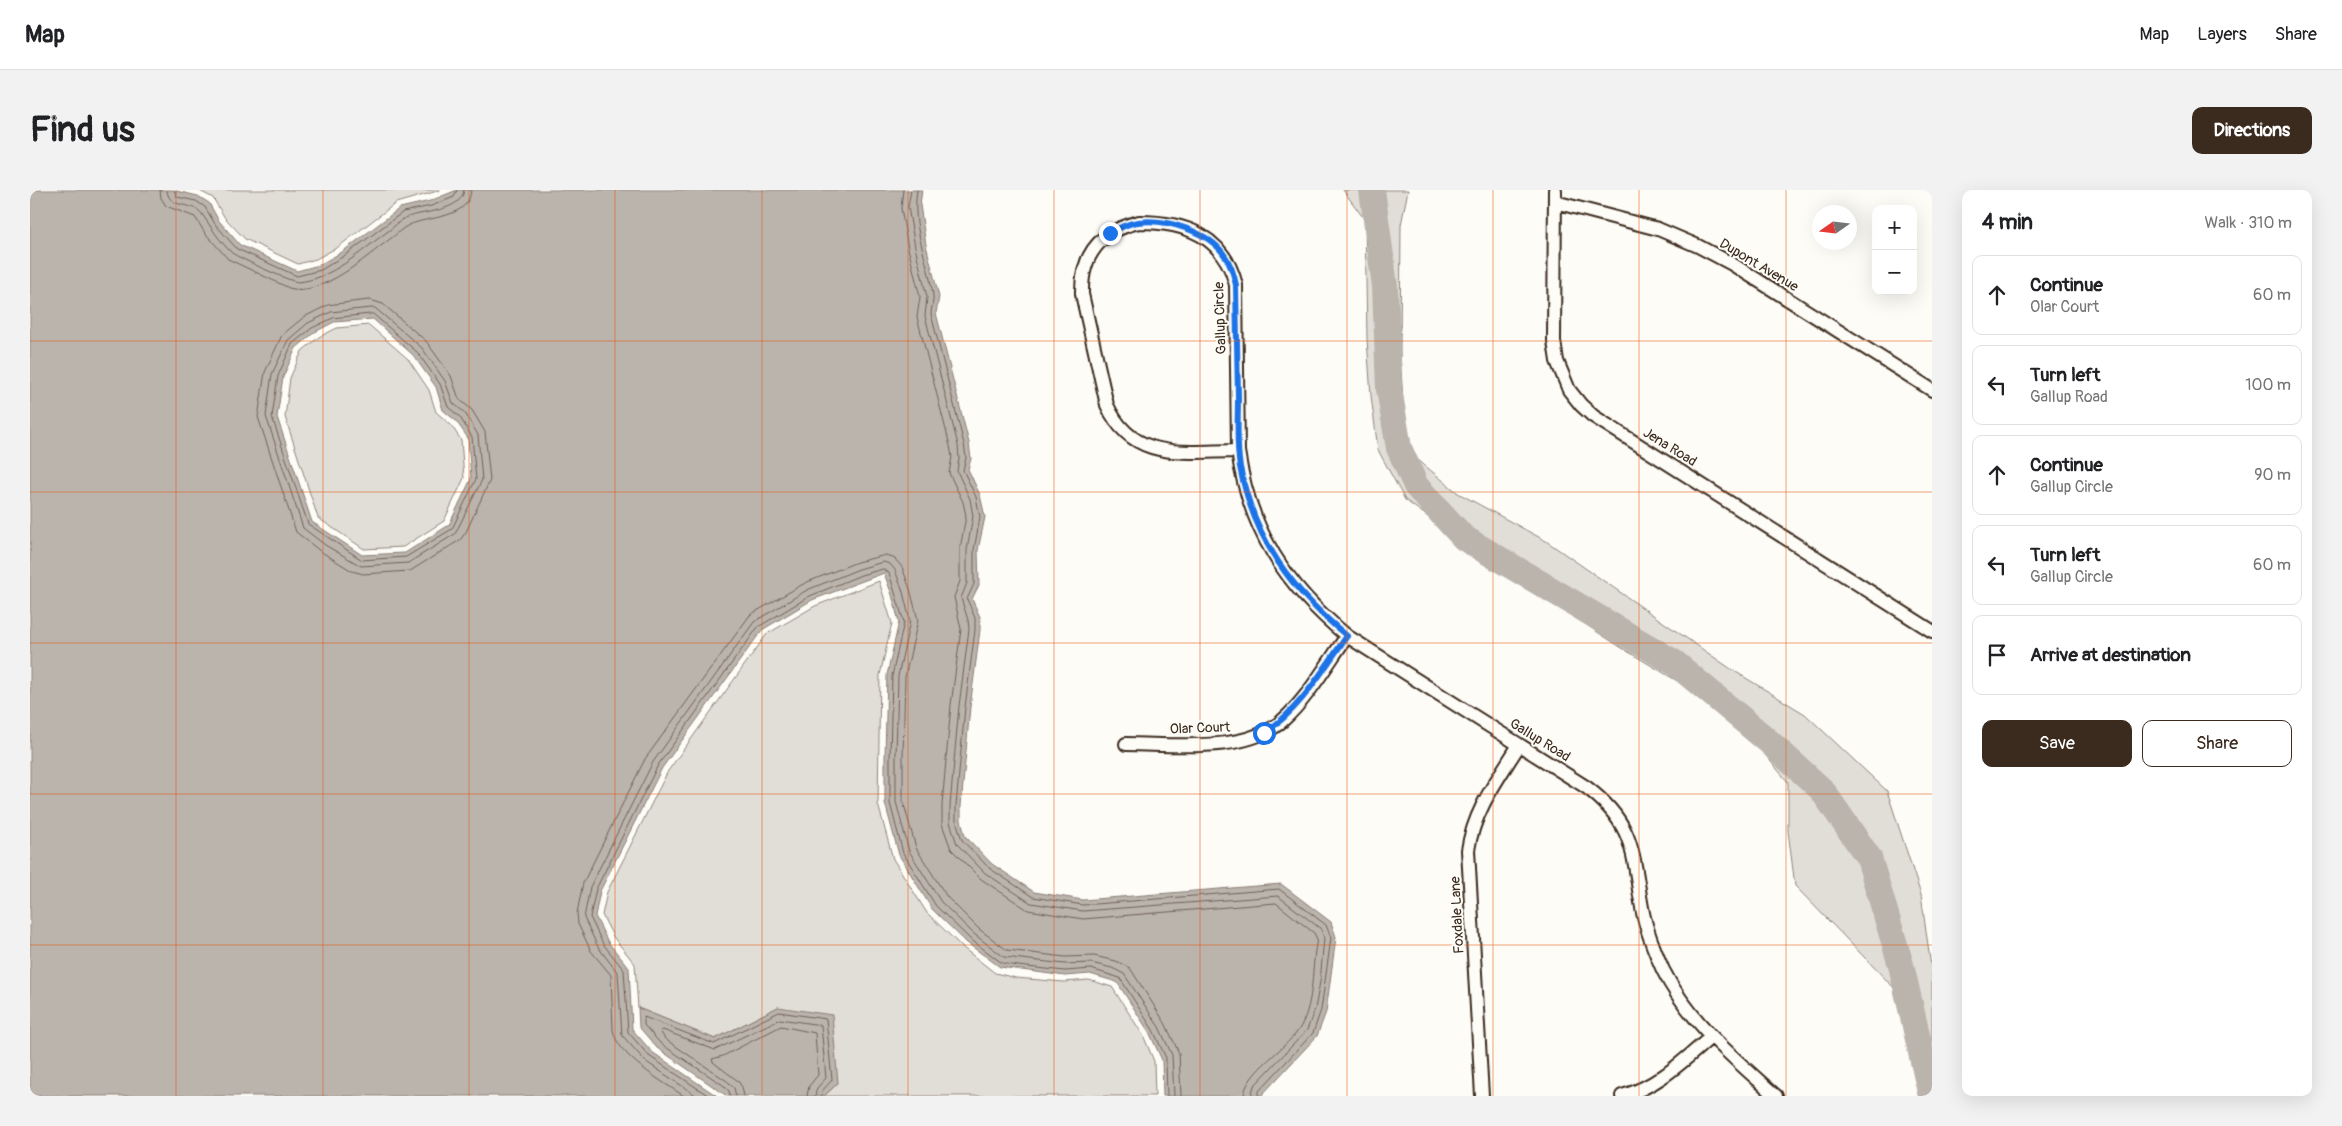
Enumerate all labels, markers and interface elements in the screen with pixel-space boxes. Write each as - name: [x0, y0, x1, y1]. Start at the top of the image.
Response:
- text: Map: [25, 20, 65, 49]
- text: Map: [2140, 23, 2169, 46]
- text: Layers: [2197, 23, 2247, 46]
- text: Share: [2275, 23, 2317, 46]
- button: Directions: [2192, 107, 2312, 154]
- text: Find us: [30, 108, 135, 152]
- north arrow: [1812, 205, 1857, 250]
- map controls: [1872, 205, 1917, 295]
- button: +: [1872, 205, 1917, 250]
- text: 4 min: [1982, 209, 2033, 236]
- text: Walk · 310 m: [2205, 213, 2292, 233]
- route end: [1099, 222, 1122, 245]
- street label: Dupont Avenue: [1716, 235, 1802, 295]
- button: −: [1872, 250, 1917, 295]
- text: Continue: [2030, 273, 2103, 297]
- street label: Gallup Circle: [1210, 281, 1230, 355]
- icon: ahead: [1983, 281, 2011, 309]
- text: 60 m: [2253, 285, 2291, 305]
- text: Olar Court: [2030, 297, 2099, 317]
- text: Turn left: [2030, 363, 2100, 387]
- icon: left: [1983, 371, 2011, 399]
- text: 100 m: [2245, 375, 2291, 395]
- text: Gallup Road: [2030, 387, 2108, 407]
- street label: Jena Road: [1640, 424, 1700, 470]
- text: Continue: [2030, 453, 2103, 477]
- icon: ahead: [1983, 461, 2011, 489]
- text: 90 m: [2254, 465, 2291, 485]
- text: Gallup Circle: [2030, 477, 2113, 497]
- text: Turn left: [2030, 543, 2100, 567]
- icon: left: [1983, 551, 2011, 579]
- text: 60 m: [2253, 555, 2291, 575]
- text: Gallup Circle: [2030, 567, 2113, 587]
- icon: arrive: [1983, 641, 2011, 669]
- text: Arrive at destination: [2030, 643, 2191, 667]
- street label: Gallup Road: [1507, 715, 1574, 765]
- street label: Olar Court: [1169, 718, 1231, 738]
- button: Save: [1982, 720, 2132, 767]
- button: Share: [2142, 720, 2292, 767]
- route start: [1253, 722, 1276, 745]
- street label: Foxdale Lane: [1446, 876, 1468, 954]

